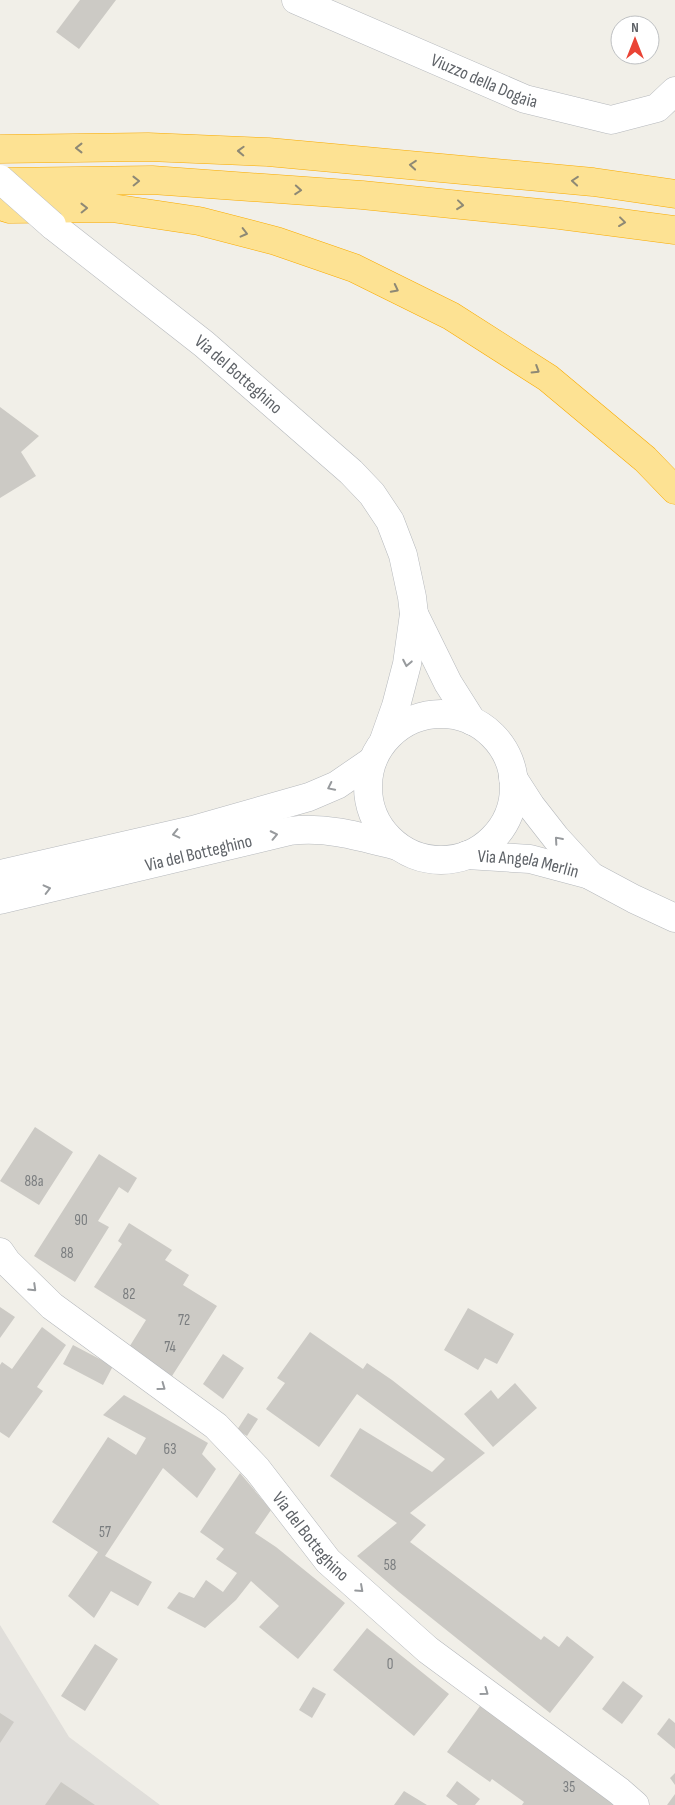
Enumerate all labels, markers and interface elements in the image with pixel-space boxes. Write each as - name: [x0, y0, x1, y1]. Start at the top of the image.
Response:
- north arrow: [610, 15, 660, 65]
- text: N: [631, 19, 639, 36]
- street label: Viuzzo della Dogaia: [428, 50, 540, 113]
- one-way arrow: [74, 143, 82, 153]
- one-way arrow: [237, 146, 244, 156]
- one-way arrow: [409, 160, 417, 171]
- one-way arrow: [570, 175, 578, 186]
- one-way arrow: [132, 176, 140, 186]
- one-way arrow: [295, 185, 303, 196]
- one-way arrow: [457, 199, 465, 210]
- one-way arrow: [80, 203, 88, 213]
- one-way arrow: [618, 216, 626, 227]
- one-way arrow: [239, 227, 248, 238]
- one-way arrow: [390, 283, 399, 293]
- street label: Via del Botteghino: [190, 331, 286, 418]
- one-way arrow: [531, 364, 540, 374]
- one-way arrow: [402, 658, 412, 667]
- one-way arrow: [328, 781, 337, 791]
- one-way arrow: [172, 828, 181, 839]
- street label: Via del Botteghino: [143, 830, 254, 876]
- one-way arrow: [269, 830, 278, 840]
- one-way arrow: [554, 836, 563, 845]
- street label: Via Angela Merlin: [477, 846, 581, 883]
- one-way arrow: [43, 884, 52, 895]
- house number: 88a: [25, 1172, 44, 1191]
- house number: 90: [74, 1211, 88, 1230]
- house number: 88: [60, 1244, 74, 1263]
- one-way arrow: [28, 1282, 37, 1291]
- house number: 82: [123, 1285, 135, 1304]
- house number: 72: [178, 1311, 190, 1330]
- house number: 74: [164, 1338, 176, 1357]
- one-way arrow: [156, 1381, 165, 1389]
- house number: 63: [164, 1440, 176, 1459]
- street label: Via del Botteghino: [268, 1488, 353, 1586]
- house number: 57: [99, 1523, 111, 1542]
- house number: 58: [384, 1556, 396, 1575]
- one-way arrow: [354, 1584, 363, 1593]
- house number: 0: [387, 1655, 393, 1674]
- one-way arrow: [479, 1686, 489, 1695]
- house number: 35: [563, 1778, 575, 1797]

